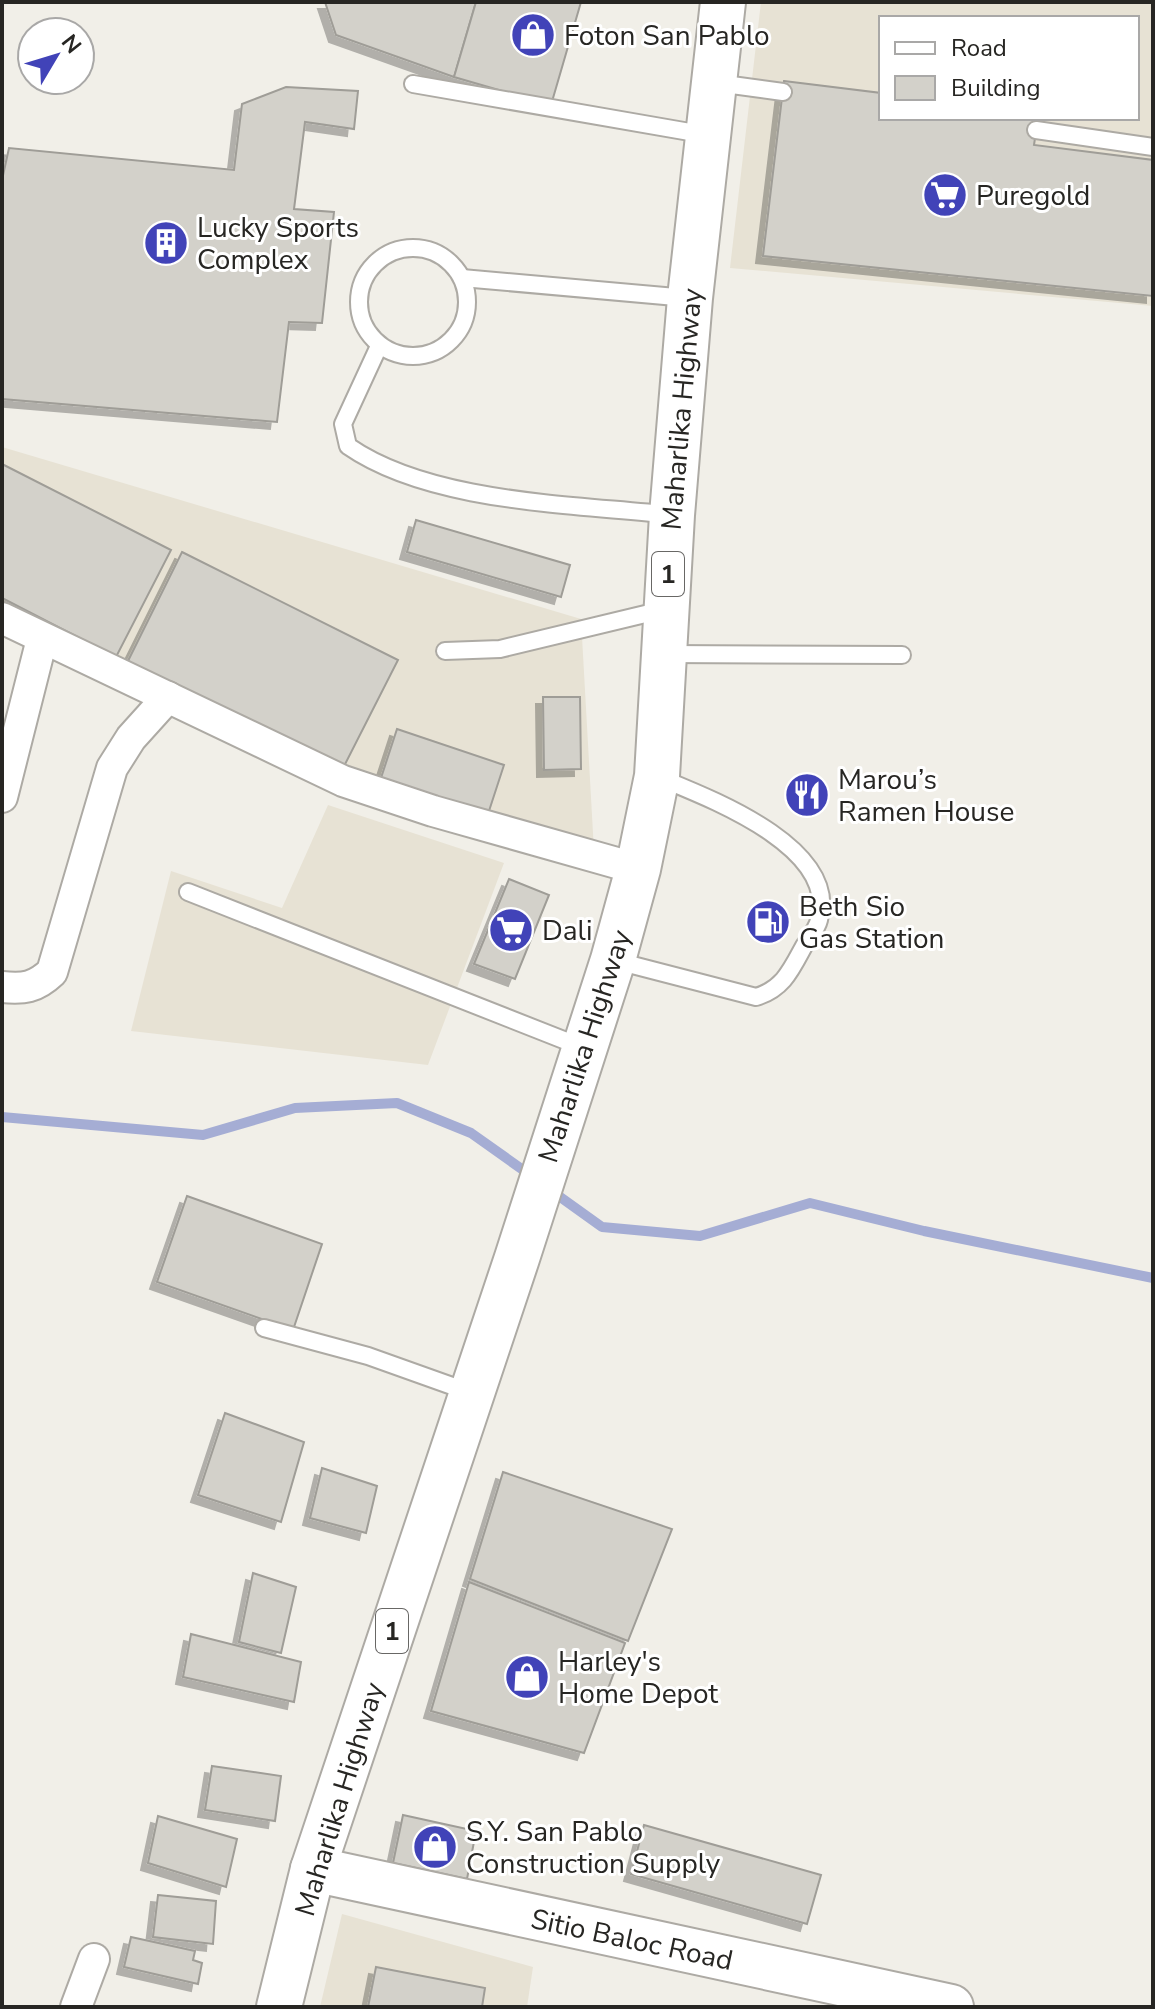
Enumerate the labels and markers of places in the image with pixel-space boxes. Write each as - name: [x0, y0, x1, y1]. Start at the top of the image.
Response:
- shop icon: Foton San Pablo: [509, 11, 557, 59]
- place label: Foton San Pablo: [564, 17, 770, 55]
- supermarket icon: Puregold: [921, 171, 969, 219]
- place label: Puregold: [976, 177, 1090, 215]
- place label: Lucky Sports Complex: [197, 209, 359, 279]
- building icon: Lucky Sports Complex: [142, 219, 190, 267]
- place label: Marou’s Ramen House: [838, 761, 1014, 831]
- restaurant icon: Marou’s Ramen House: [783, 771, 831, 819]
- place label: Beth Sio Gas Station: [799, 888, 944, 958]
- fuel station icon: Beth Sio Gas Station: [744, 898, 792, 946]
- supermarket icon: Dali: [487, 906, 535, 954]
- place label: Dali: [542, 912, 592, 950]
- place label: Harley's Home Depot: [558, 1643, 718, 1713]
- shop icon: Harley's Home Depot: [503, 1653, 551, 1701]
- place label: S.Y. San Pablo Construction Supply: [466, 1813, 721, 1883]
- shop icon: S.Y. San Pablo Construction Supply: [411, 1823, 459, 1871]

